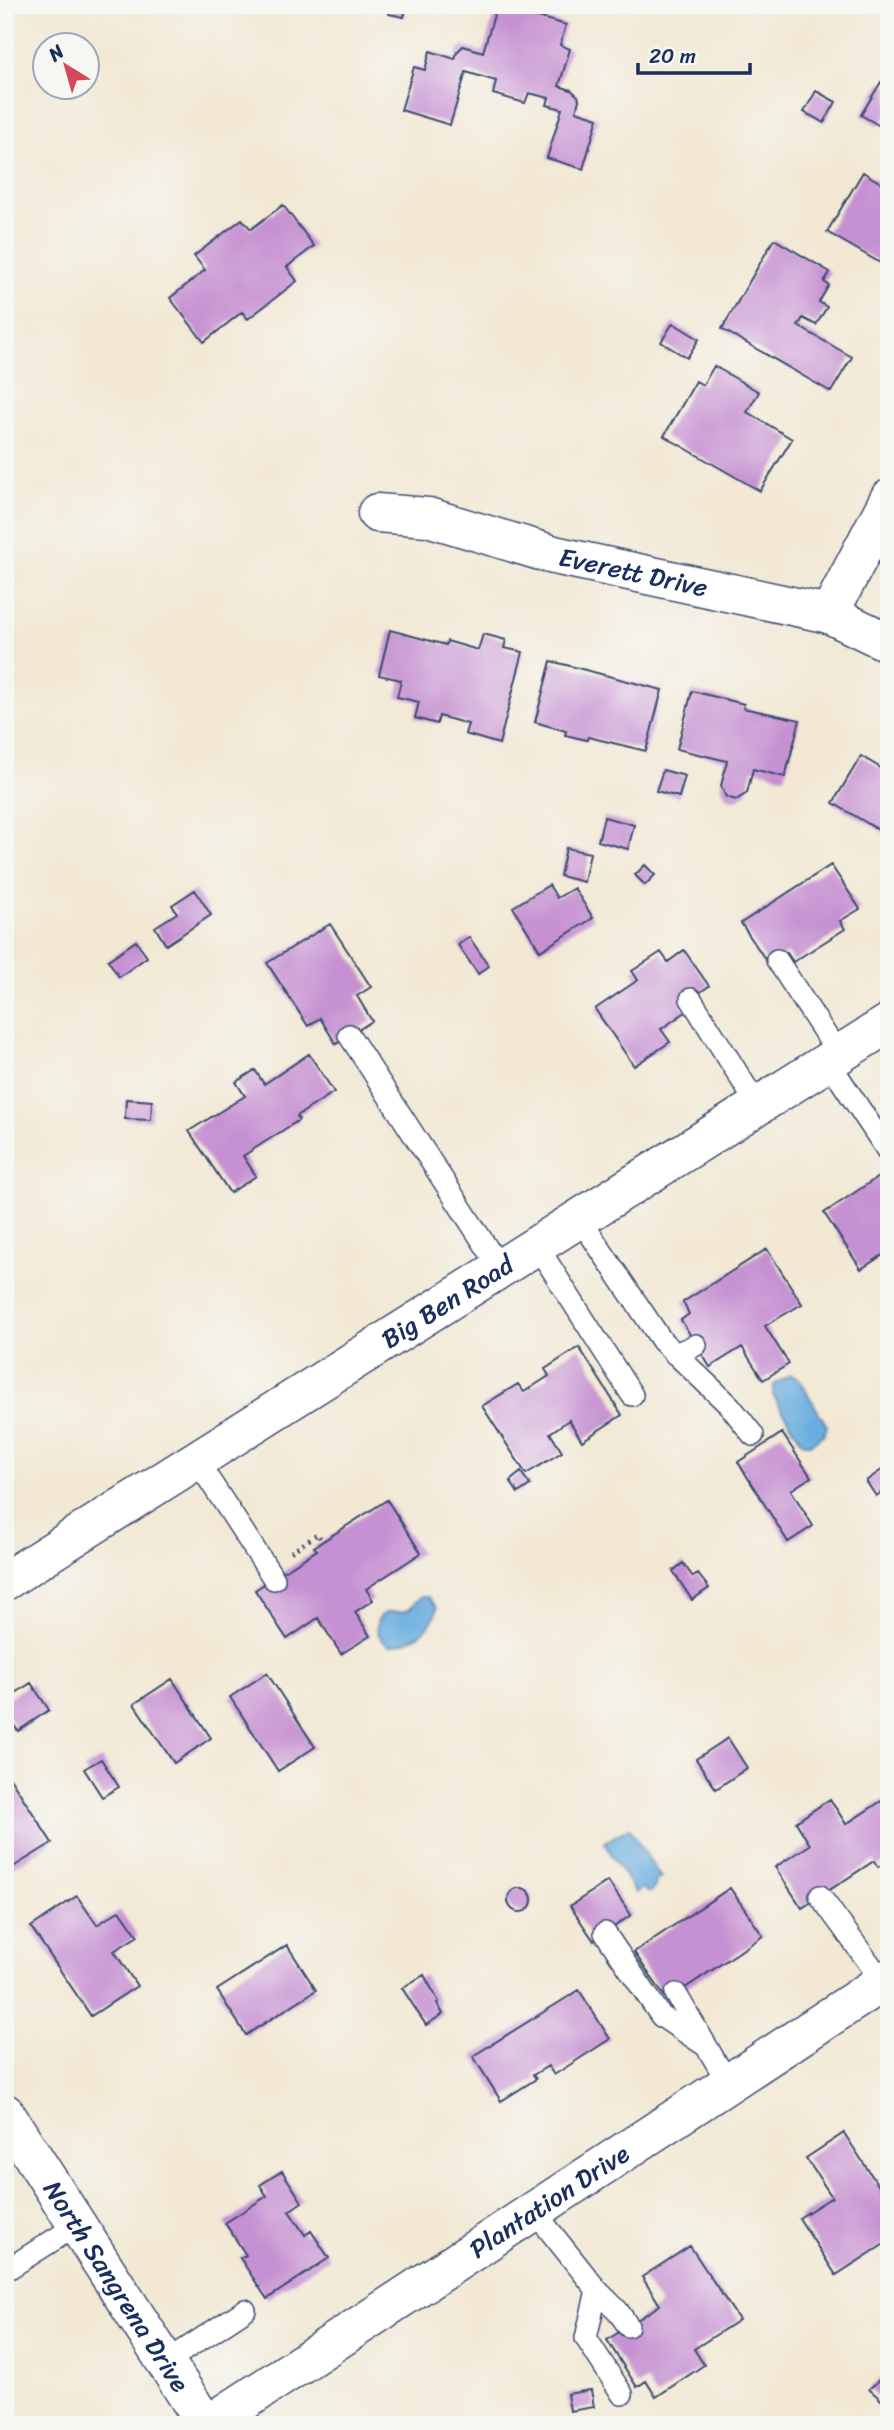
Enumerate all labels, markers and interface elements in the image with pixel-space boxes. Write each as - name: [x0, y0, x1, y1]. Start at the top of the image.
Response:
- north arrow: [32, 32, 102, 102]
- scale bar: [638, 32, 750, 76]
- text: N: [40, 35, 72, 71]
- text: 20 m: [649, 37, 696, 75]
- street label: Everett Drive: [555, 534, 712, 610]
- street label: Big Ben Road: [372, 1241, 525, 1361]
- street label: Plantation Drive: [459, 2131, 639, 2271]
- street label: North Sangrena Drive: [31, 2171, 203, 2402]

